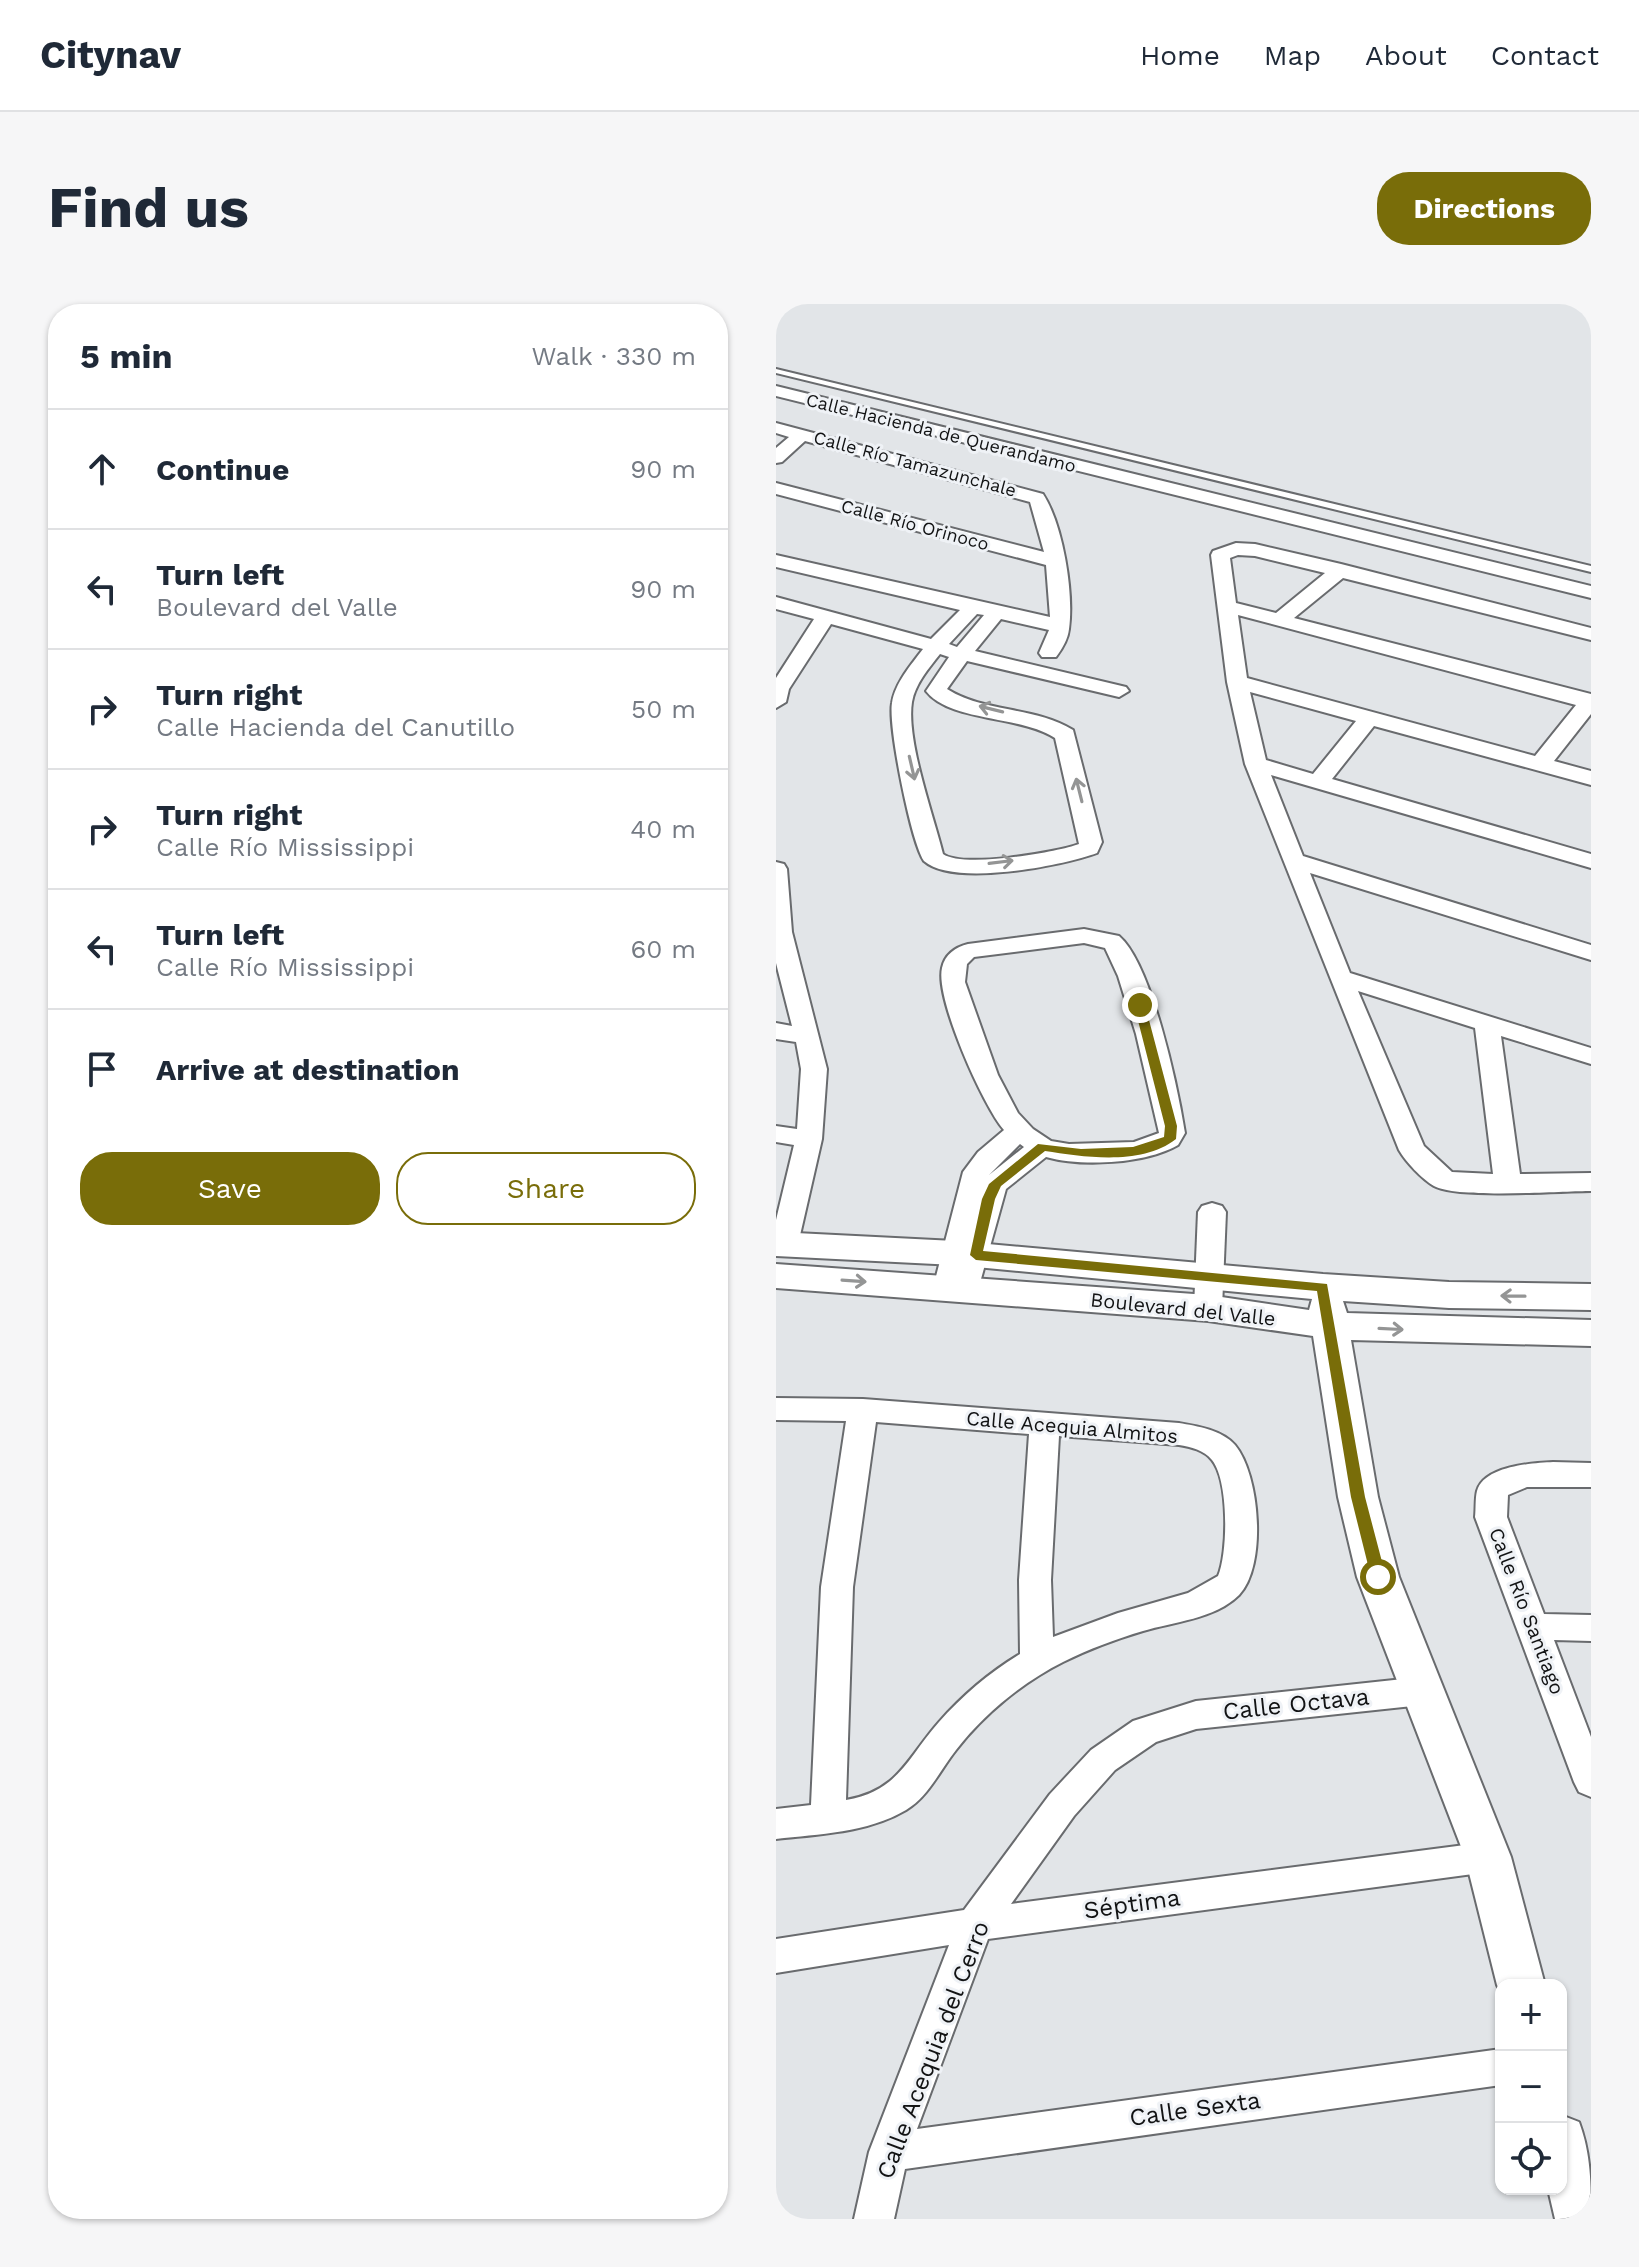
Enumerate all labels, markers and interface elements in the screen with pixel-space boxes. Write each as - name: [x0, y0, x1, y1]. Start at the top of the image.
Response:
- text: Citynav: [40, 33, 181, 77]
- text: Home: [1140, 39, 1220, 72]
- text: Map: [1264, 39, 1321, 72]
- text: About: [1365, 39, 1447, 72]
- text: Contact: [1491, 39, 1599, 72]
- button: Directions: [1377, 172, 1591, 245]
- text: Find us: [48, 175, 249, 241]
- text: 5 min: [80, 336, 173, 376]
- text: Walk · 330 m: [531, 341, 696, 371]
- street label: Calle Hacienda de Querandamo: [804, 389, 1078, 476]
- street label: Calle Río Tamazunchale: [811, 426, 1019, 501]
- icon: ahead: [80, 447, 124, 491]
- text: Continue: [156, 452, 289, 487]
- text: 90 m: [630, 454, 696, 484]
- street label: Calle Río Orinoco: [839, 495, 991, 554]
- text: Turn left: [156, 557, 284, 592]
- icon: left: [80, 567, 124, 611]
- text: 90 m: [630, 574, 696, 604]
- text: Boulevard del Valle: [156, 592, 398, 622]
- text: Turn right: [156, 677, 302, 712]
- icon: right: [80, 687, 124, 731]
- text: 50 m: [631, 694, 696, 724]
- one-way arrow: [979, 701, 1005, 716]
- text: Calle Hacienda del Canutillo: [156, 712, 515, 742]
- one-way arrow: [905, 755, 920, 780]
- one-way arrow: [1071, 778, 1086, 804]
- text: Turn right: [156, 797, 302, 832]
- icon: right: [80, 807, 124, 851]
- text: 40 m: [630, 814, 696, 844]
- text: Calle Río Mississippi: [156, 832, 414, 862]
- one-way arrow: [987, 855, 1014, 870]
- text: Turn left: [156, 917, 284, 952]
- icon: left: [80, 927, 124, 971]
- text: 60 m: [630, 934, 696, 964]
- text: Calle Río Mississippi: [156, 952, 414, 982]
- route end: [1122, 987, 1158, 1023]
- icon: arrive: [80, 1047, 124, 1091]
- text: Arrive at destination: [156, 1052, 460, 1087]
- button: Save: [80, 1152, 380, 1225]
- button: Share: [396, 1152, 696, 1225]
- one-way arrow: [840, 1274, 867, 1289]
- street label: Boulevard del Valle: [1089, 1287, 1277, 1331]
- one-way arrow: [1500, 1288, 1527, 1304]
- one-way arrow: [1377, 1321, 1404, 1336]
- street label: Calle Acequia Almitos: [965, 1406, 1179, 1448]
- street label: Calle Río Santiago: [1484, 1524, 1570, 1698]
- route start: [1360, 1559, 1396, 1595]
- street label: Calle Octava: [1221, 1682, 1371, 1726]
- street label: Séptima: [1082, 1883, 1182, 1925]
- street label: Calle Acequia del Cerro: [871, 1917, 995, 2183]
- map controls: [1495, 1979, 1567, 2195]
- button: +: [1495, 1979, 1567, 2051]
- button: −: [1495, 2051, 1567, 2123]
- street label: Calle Sexta: [1128, 2086, 1262, 2132]
- button: locate: [1495, 2123, 1567, 2195]

